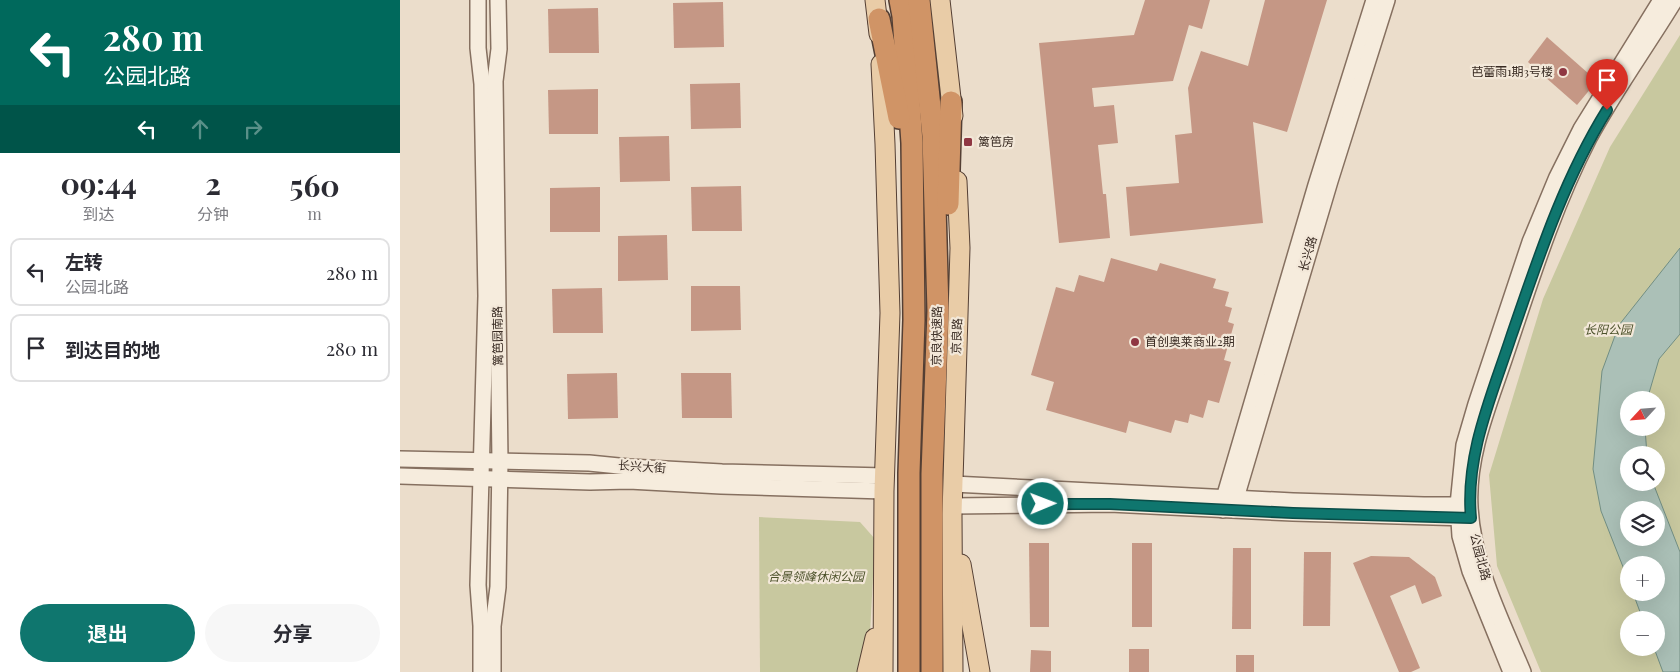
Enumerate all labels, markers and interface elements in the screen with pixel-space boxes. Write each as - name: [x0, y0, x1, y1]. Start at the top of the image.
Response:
- text: 280 m: [103, 13, 203, 60]
- icon: left: [20, 20, 85, 85]
- pin: [1586, 59, 1628, 110]
- text: 公园北路: [103, 60, 191, 90]
- place label: 芭蕾雨1期3号楼: [1471, 63, 1553, 79]
- marker: 芭蕾雨1期3号楼: [1557, 66, 1569, 78]
- icon: arrive: [1593, 66, 1621, 94]
- icon: left: [133, 115, 161, 143]
- icon: ahead: [186, 115, 214, 143]
- icon: right: [239, 115, 267, 143]
- place label: 篱笆房: [978, 133, 1014, 149]
- marker: 篱笆房: [962, 136, 974, 148]
- text: 09:44: [60, 163, 137, 203]
- text: 2: [205, 163, 221, 203]
- text: 560: [290, 165, 340, 205]
- text: 到达: [83, 203, 115, 224]
- text: 分钟: [197, 203, 229, 224]
- text: m: [307, 203, 322, 224]
- street label: 长兴路: [1294, 234, 1320, 273]
- text: 左转: [65, 248, 103, 274]
- icon: left: [22, 258, 50, 286]
- text: 280 m: [326, 259, 378, 285]
- text: 公园北路: [65, 276, 129, 297]
- street label: 篱笆园南路: [488, 306, 506, 366]
- street label: 京良快速路: [927, 306, 945, 366]
- street label: 京良路: [947, 318, 965, 354]
- park label: 长阳公园: [1584, 321, 1634, 337]
- place label: 首创奥莱商业2期: [1145, 333, 1235, 349]
- icon: arrive: [22, 334, 50, 362]
- text: 280 m: [326, 335, 378, 361]
- text: 到达目的地: [65, 336, 160, 362]
- marker: 首创奥莱商业2期: [1129, 336, 1141, 348]
- north arrow: [1620, 391, 1665, 436]
- map controls: [1620, 391, 1665, 656]
- button: search: [1620, 446, 1665, 491]
- street label: 长兴大街: [618, 456, 667, 476]
- position arrow: [1016, 477, 1068, 529]
- button: layers: [1620, 501, 1665, 546]
- street label: 公园北路: [1467, 531, 1495, 582]
- button: +: [1620, 556, 1665, 601]
- park label: 合景领峰休闲公园: [768, 568, 866, 584]
- button: 退出: [20, 604, 195, 662]
- button: 分享: [205, 604, 380, 662]
- button: −: [1620, 611, 1665, 656]

